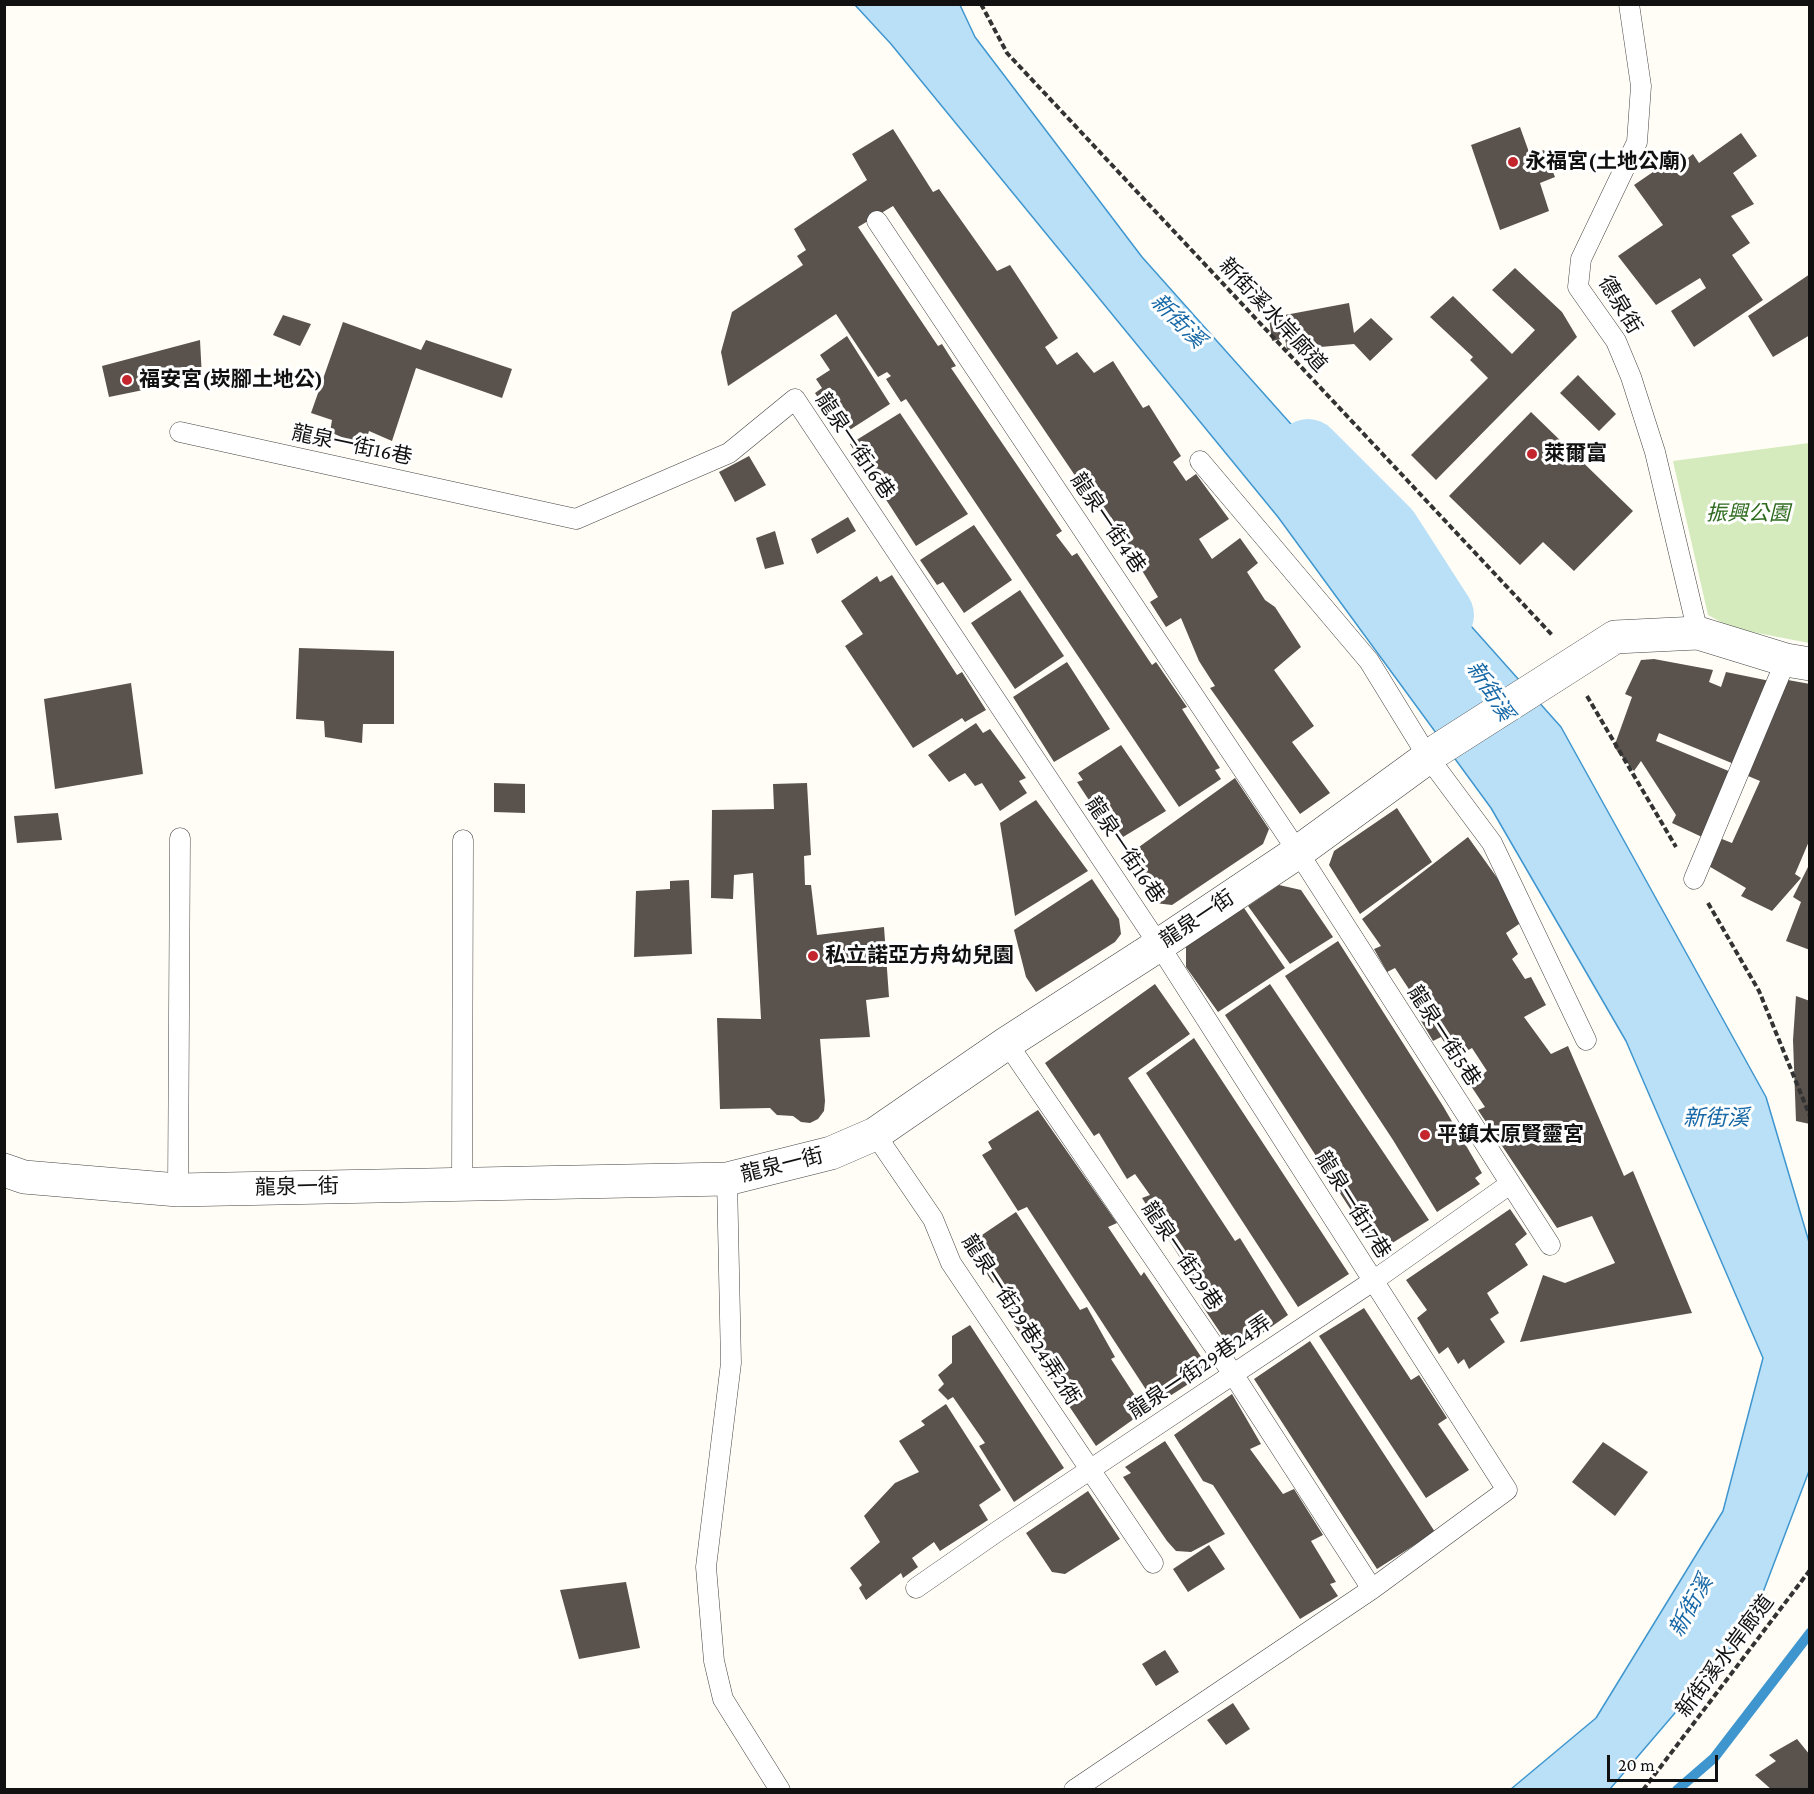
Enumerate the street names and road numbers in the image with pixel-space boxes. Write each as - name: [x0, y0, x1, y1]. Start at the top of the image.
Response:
- street label: 新街溪水岸廊道: [1214, 253, 1332, 377]
- street label: 德泉街: [1593, 272, 1647, 338]
- street label: 龍泉一街16巷: [810, 388, 900, 504]
- street label: 龍泉一街16巷: [289, 420, 415, 470]
- street label: 龍泉一街4巷: [1065, 468, 1151, 578]
- street label: 龍泉一街16巷: [1080, 792, 1170, 908]
- street label: 龍泉一街: [1155, 885, 1239, 953]
- street label: 龍泉一街5巷: [1402, 981, 1486, 1091]
- street label: 龍泉一街: [738, 1143, 826, 1187]
- street label: 龍泉一街17巷: [1310, 1147, 1396, 1263]
- street label: 龍泉一街: [255, 1174, 339, 1200]
- street label: 龍泉一街29巷: [1136, 1197, 1228, 1315]
- street label: 龍泉一街29巷24弄2衖: [956, 1230, 1086, 1410]
- street label: 龍泉一街29巷24弄: [1124, 1310, 1276, 1424]
- street label: 新街溪水岸廊道: [1671, 1590, 1779, 1722]

